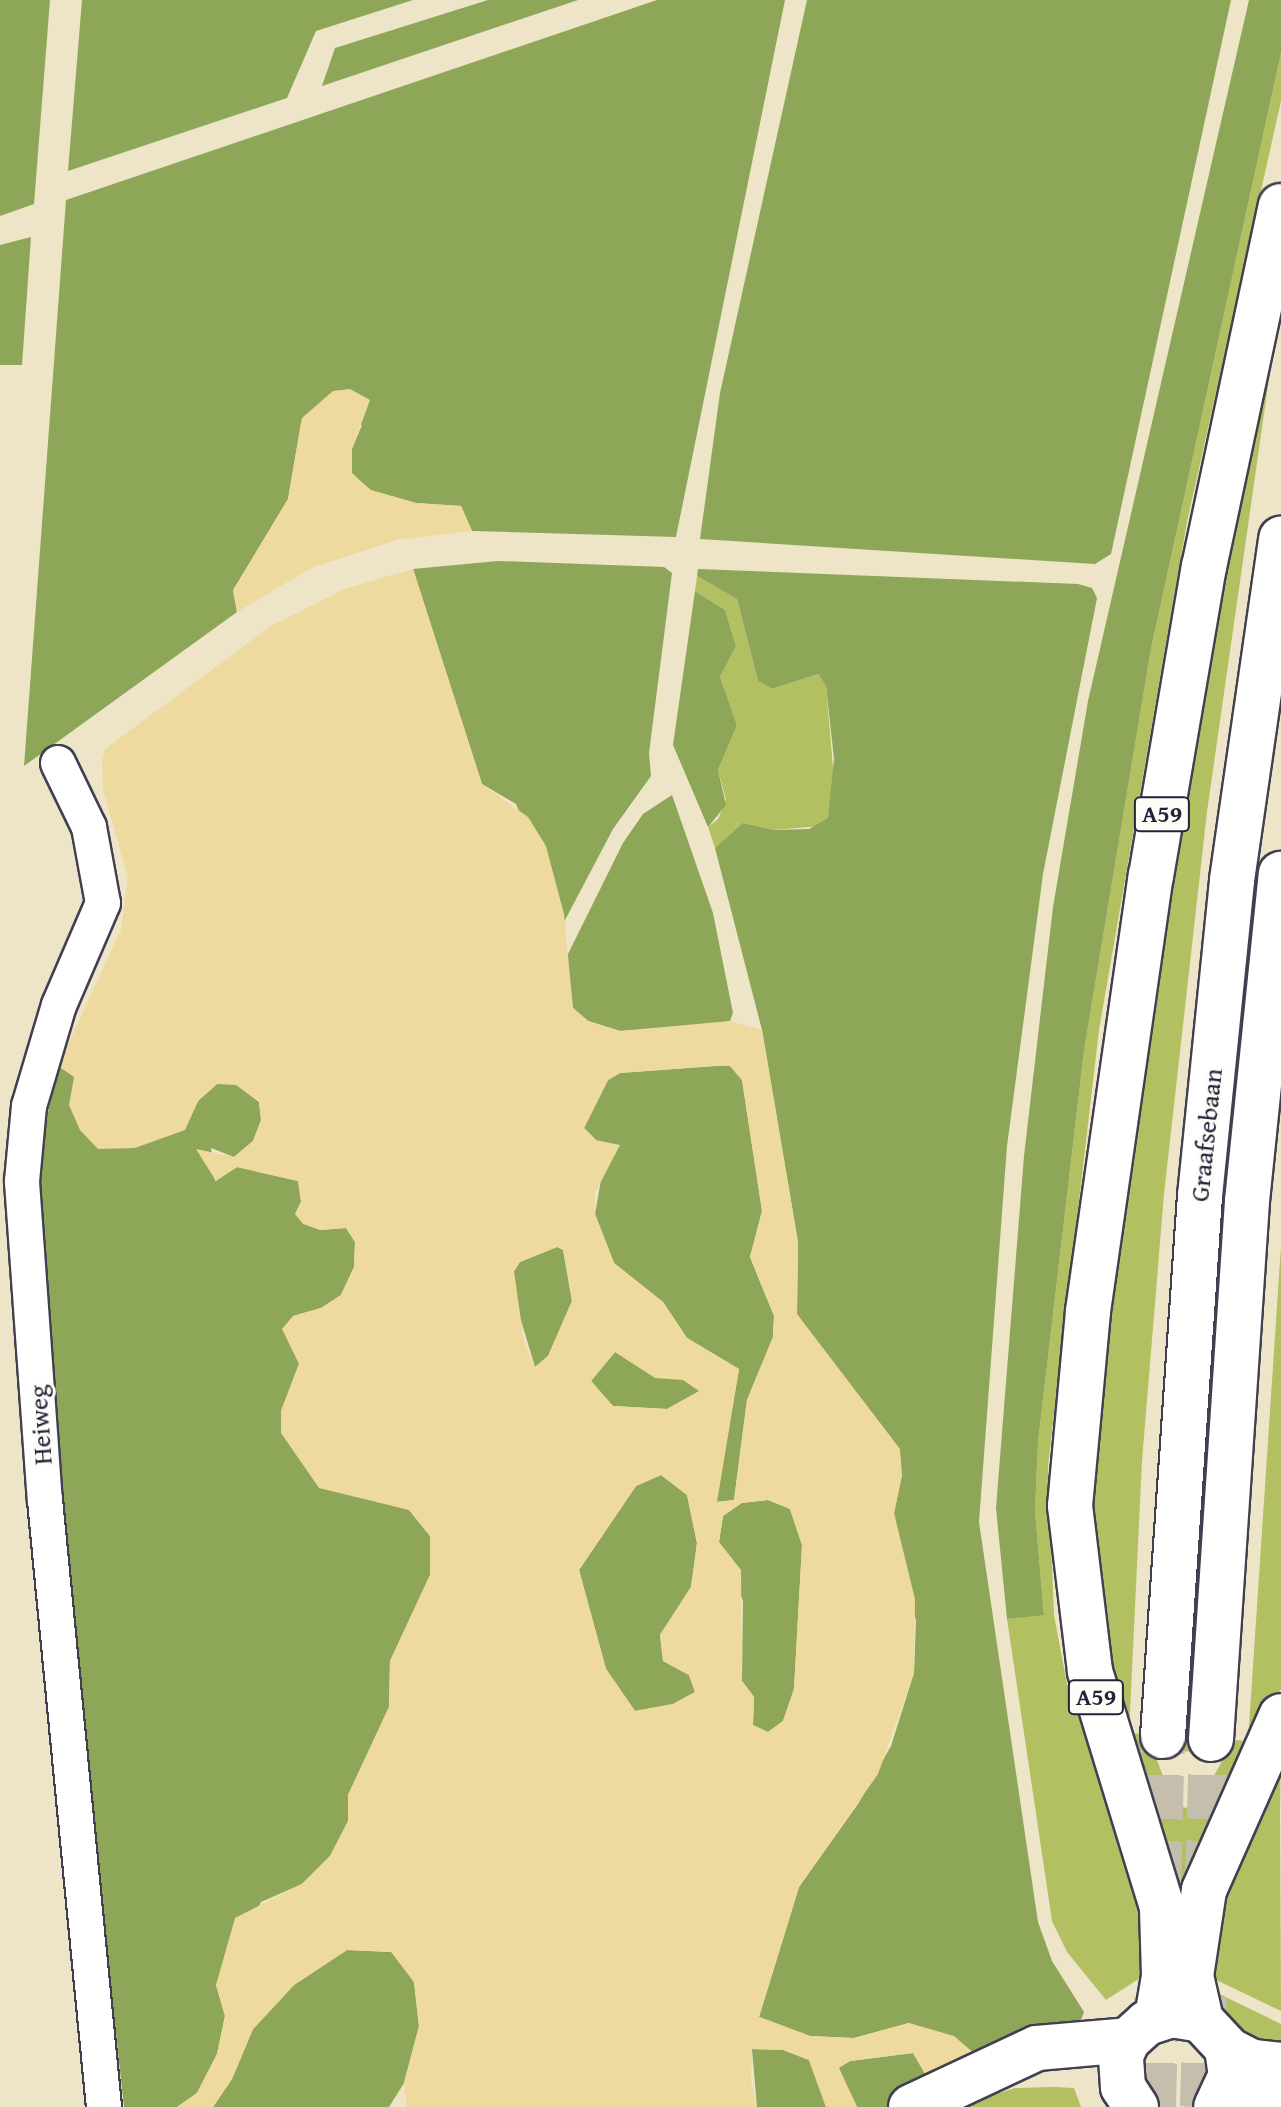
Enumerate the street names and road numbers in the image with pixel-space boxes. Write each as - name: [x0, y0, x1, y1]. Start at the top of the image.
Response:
- road number: A59: [1132, 794, 1192, 834]
- street label: Graafsebaan: [1183, 1067, 1229, 1203]
- street label: Heiweg: [22, 1384, 58, 1466]
- road number: A59: [1066, 1677, 1126, 1717]

